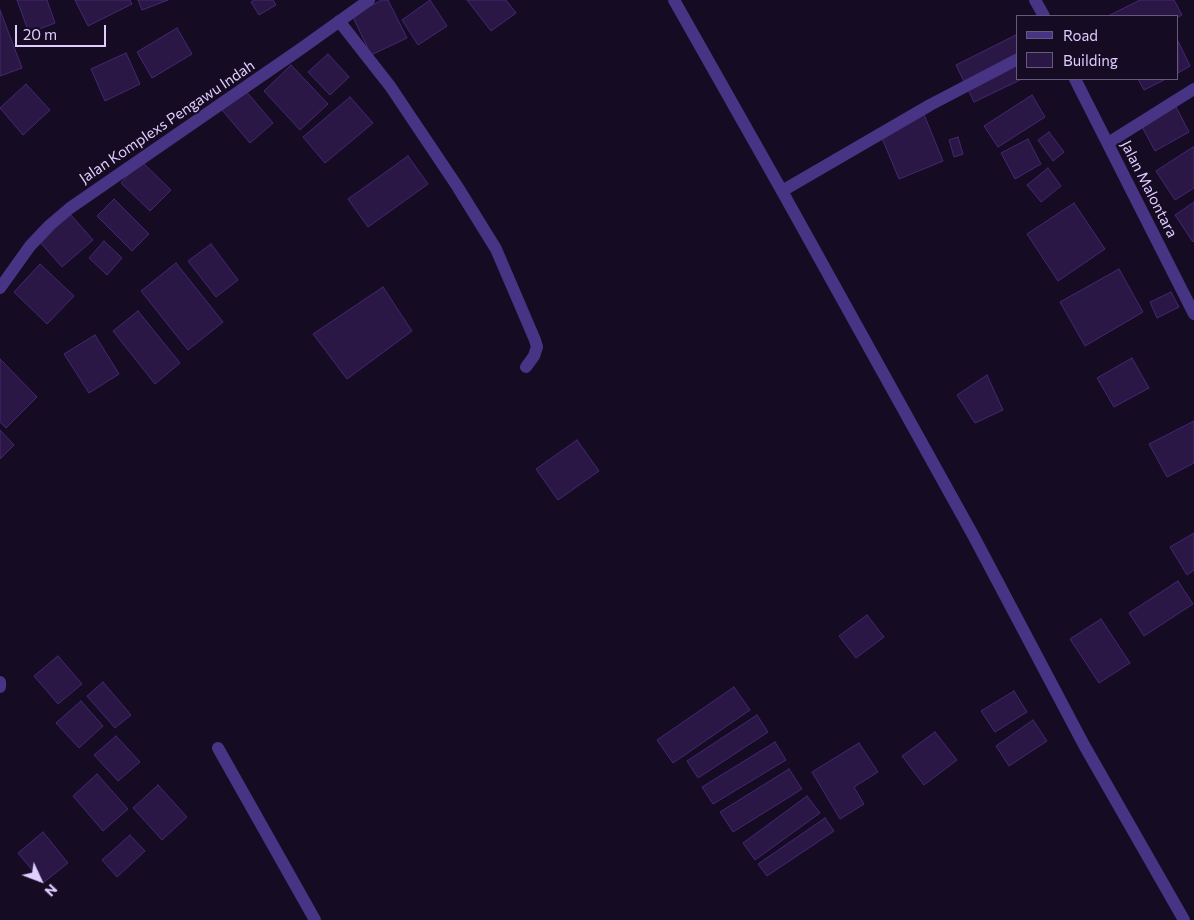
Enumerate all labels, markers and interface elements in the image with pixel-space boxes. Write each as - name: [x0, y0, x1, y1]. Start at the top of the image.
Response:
- scale bar: [18, 15, 109, 47]
- legend: [1016, 15, 1179, 80]
- text: 20 m: [23, 25, 57, 43]
- text: Road: [1063, 26, 1098, 44]
- text: Building: [1063, 51, 1118, 69]
- street label: Jalan Komplexs Pengawu Indah: [76, 56, 258, 188]
- street label: Jalan Malontara: [1117, 137, 1181, 241]
- north arrow: [15, 855, 65, 905]
- text: N: [42, 881, 61, 900]

